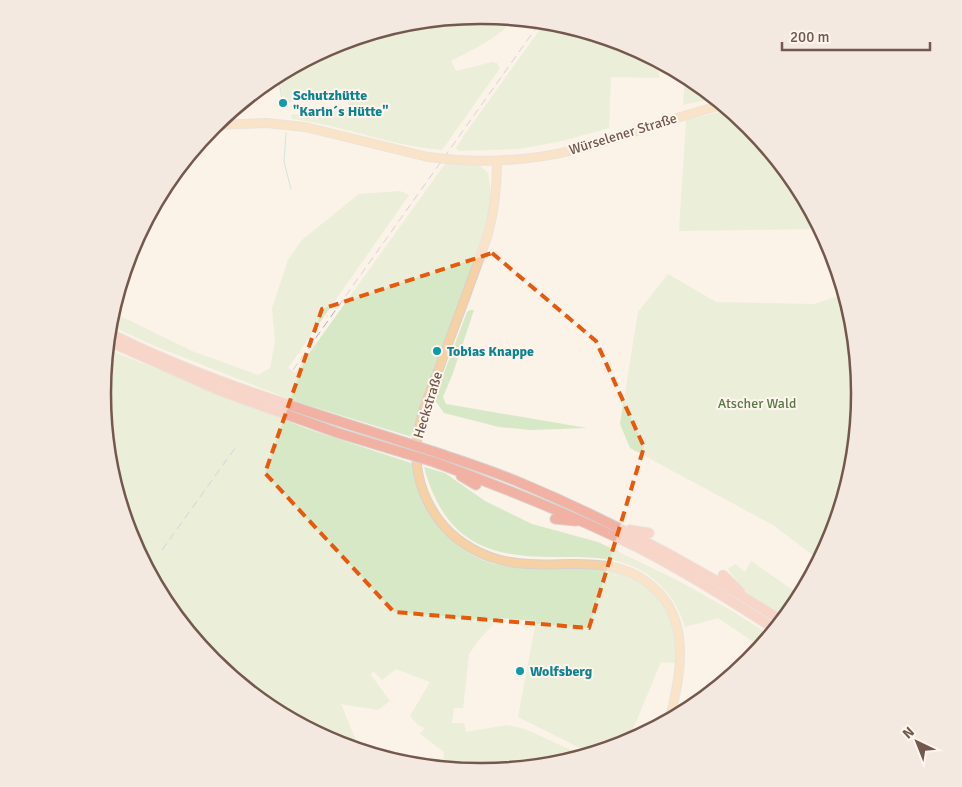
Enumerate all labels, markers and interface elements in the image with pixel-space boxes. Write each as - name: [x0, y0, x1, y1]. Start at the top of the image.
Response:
- scale bar: [782, 20, 930, 52]
- text: 200 m: [790, 28, 830, 46]
- place label: Schutzhütte "Karin´s Hütte": [293, 87, 389, 120]
- marker: Schutzhütte "Karin´s Hütte": [277, 97, 289, 109]
- street label: Würselener Straße: [567, 110, 679, 158]
- place label: Tobias Knappe: [447, 343, 534, 360]
- marker: Tobias Knappe: [431, 345, 443, 357]
- street label: Heckstraße: [410, 370, 446, 440]
- park label: Atscher Wald: [718, 395, 796, 412]
- place label: Wolfsberg: [530, 663, 593, 680]
- marker: Wolfsberg: [514, 665, 526, 677]
- north arrow: [892, 717, 942, 767]
- text: N: [899, 723, 918, 742]

